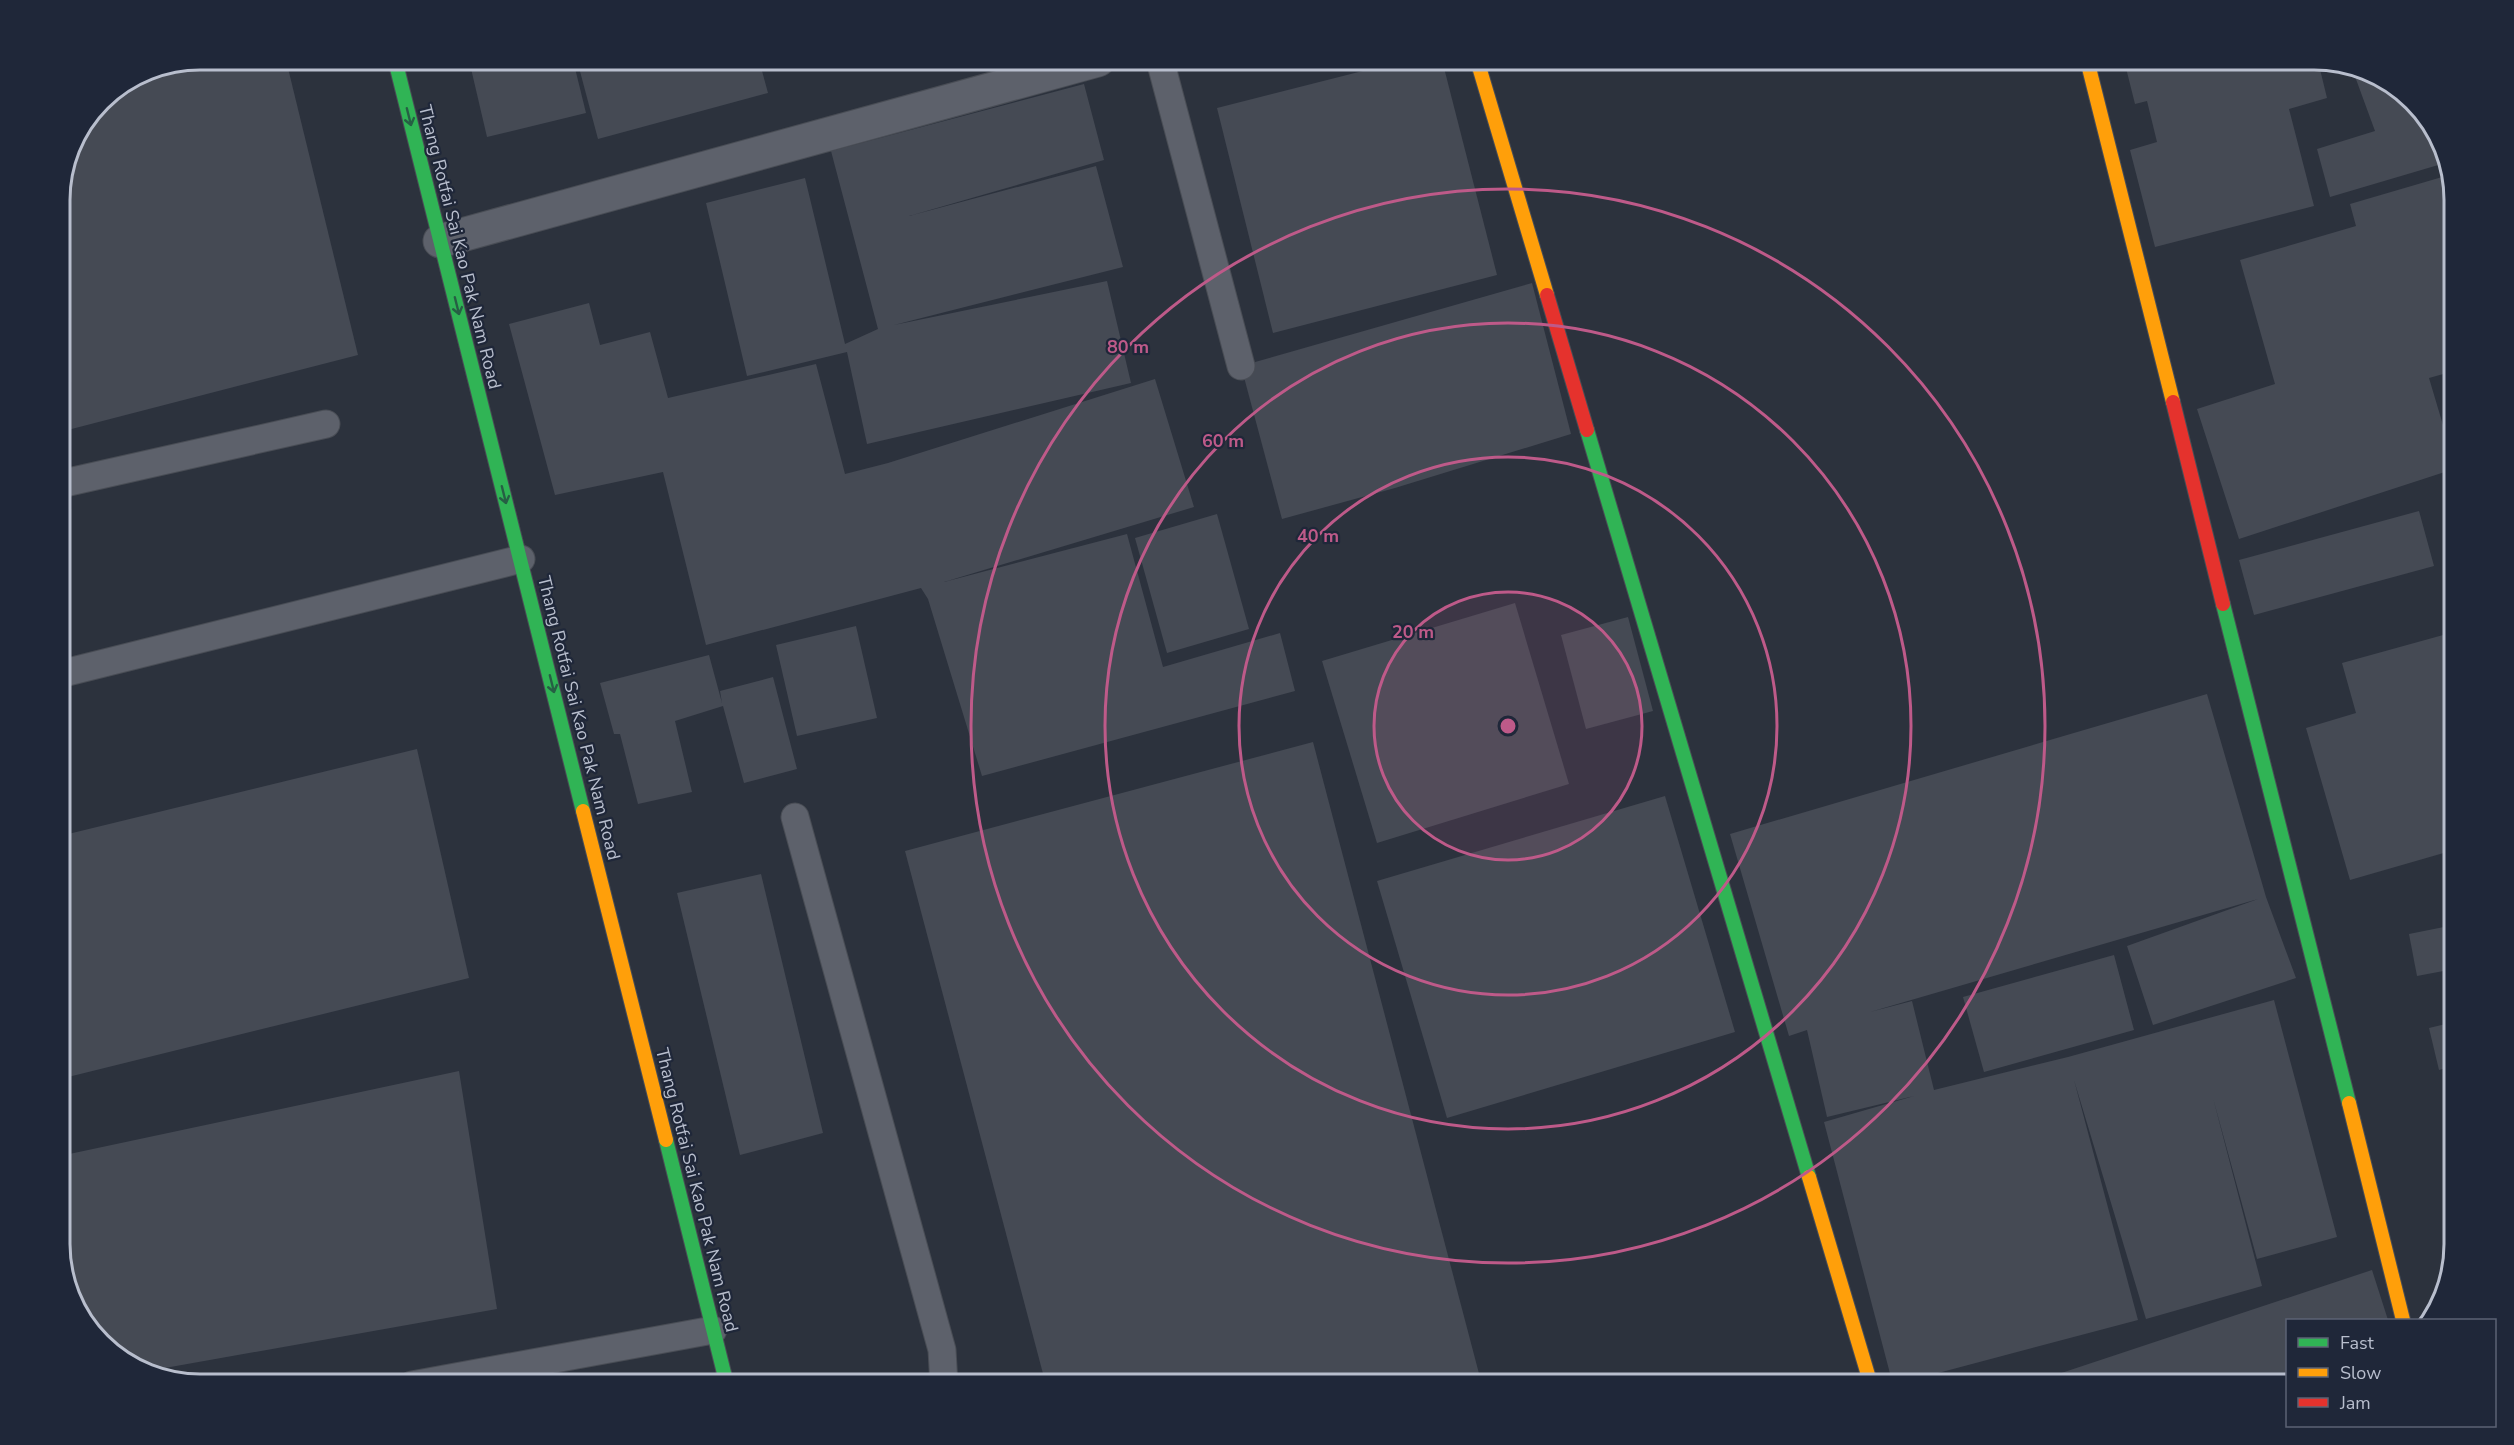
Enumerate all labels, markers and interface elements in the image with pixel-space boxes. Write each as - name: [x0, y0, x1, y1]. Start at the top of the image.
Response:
- street label: Thang Rotfai Sai Kao Pak Nam Road: [413, 102, 507, 392]
- one-way arrow: [404, 107, 416, 126]
- one-way arrow: [451, 296, 463, 315]
- text: 80 m: [1107, 335, 1149, 359]
- text: 60 m: [1202, 429, 1244, 453]
- one-way arrow: [499, 485, 511, 504]
- text: 40 m: [1297, 524, 1339, 548]
- street label: Thang Rotfai Sai Kao Pak Nam Road: [532, 573, 626, 863]
- text: 20 m: [1392, 620, 1434, 644]
- one-way arrow: [546, 674, 558, 693]
- centre of rings: [1498, 716, 1518, 736]
- street label: Thang Rotfai Sai Kao Pak Nam Road: [650, 1045, 744, 1335]
- legend: [2286, 1319, 2496, 1427]
- text: Fast: [2340, 1331, 2375, 1355]
- text: Slow: [2340, 1361, 2381, 1385]
- text: Jam: [2339, 1391, 2371, 1415]

